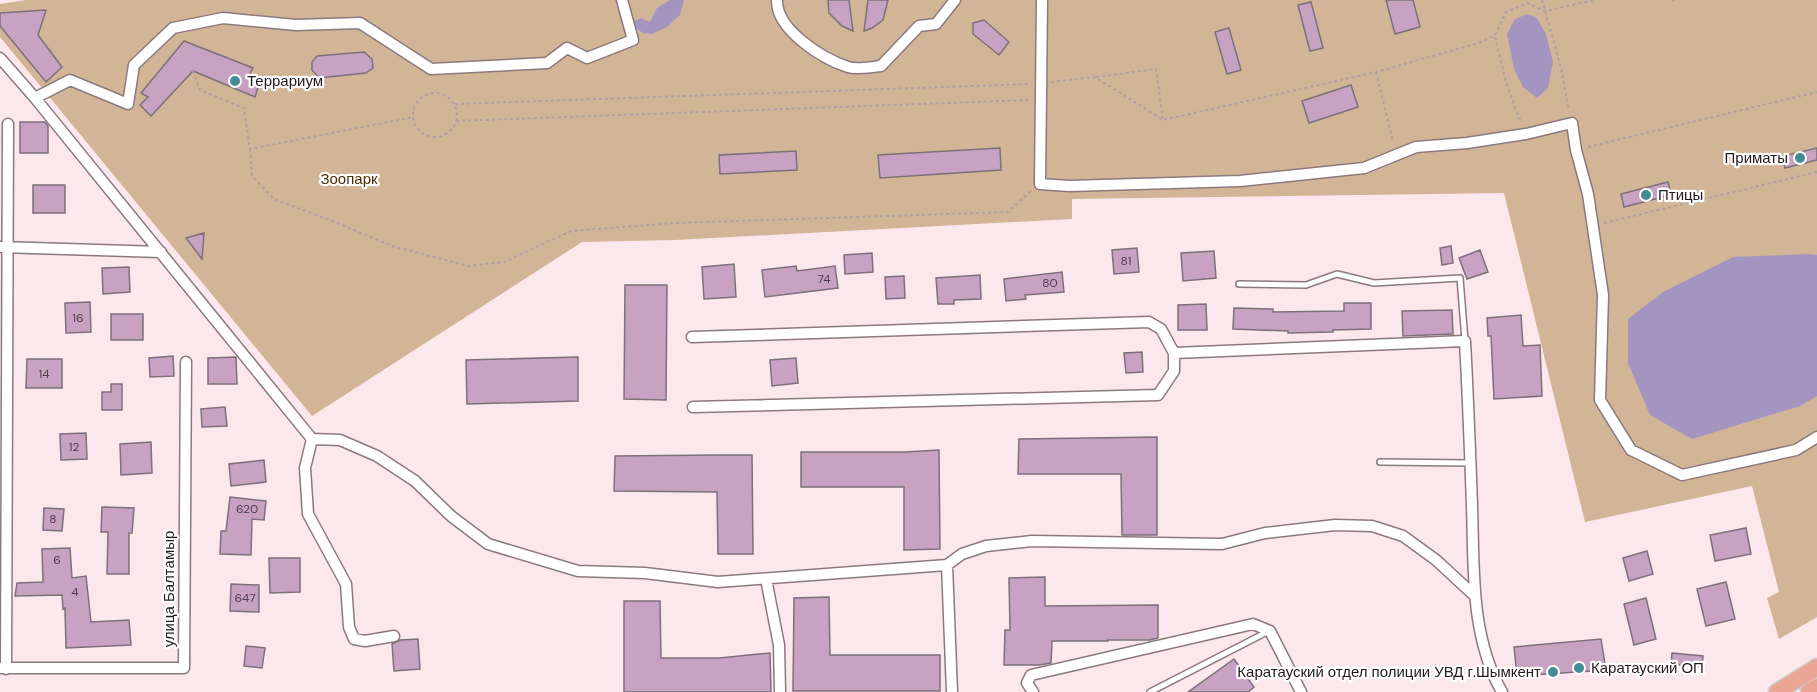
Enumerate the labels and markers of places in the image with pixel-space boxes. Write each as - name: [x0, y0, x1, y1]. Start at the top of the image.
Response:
- place label: Террариум: [247, 71, 323, 91]
- marker: Террариум: [228, 74, 242, 88]
- place label: Приматы: [1725, 148, 1788, 168]
- marker: Приматы: [1793, 151, 1807, 165]
- place label: Птицы: [1658, 185, 1703, 205]
- marker: Птицы: [1639, 188, 1653, 202]
- place label: Каратауский ОП: [1591, 658, 1704, 678]
- marker: Каратауский ОП: [1572, 661, 1586, 675]
- place label: Каратауский отдел полиции УВД г.Шымкент: [1237, 662, 1541, 682]
- marker: Каратауский отдел полиции УВД г.Шымкент: [1546, 665, 1560, 679]

